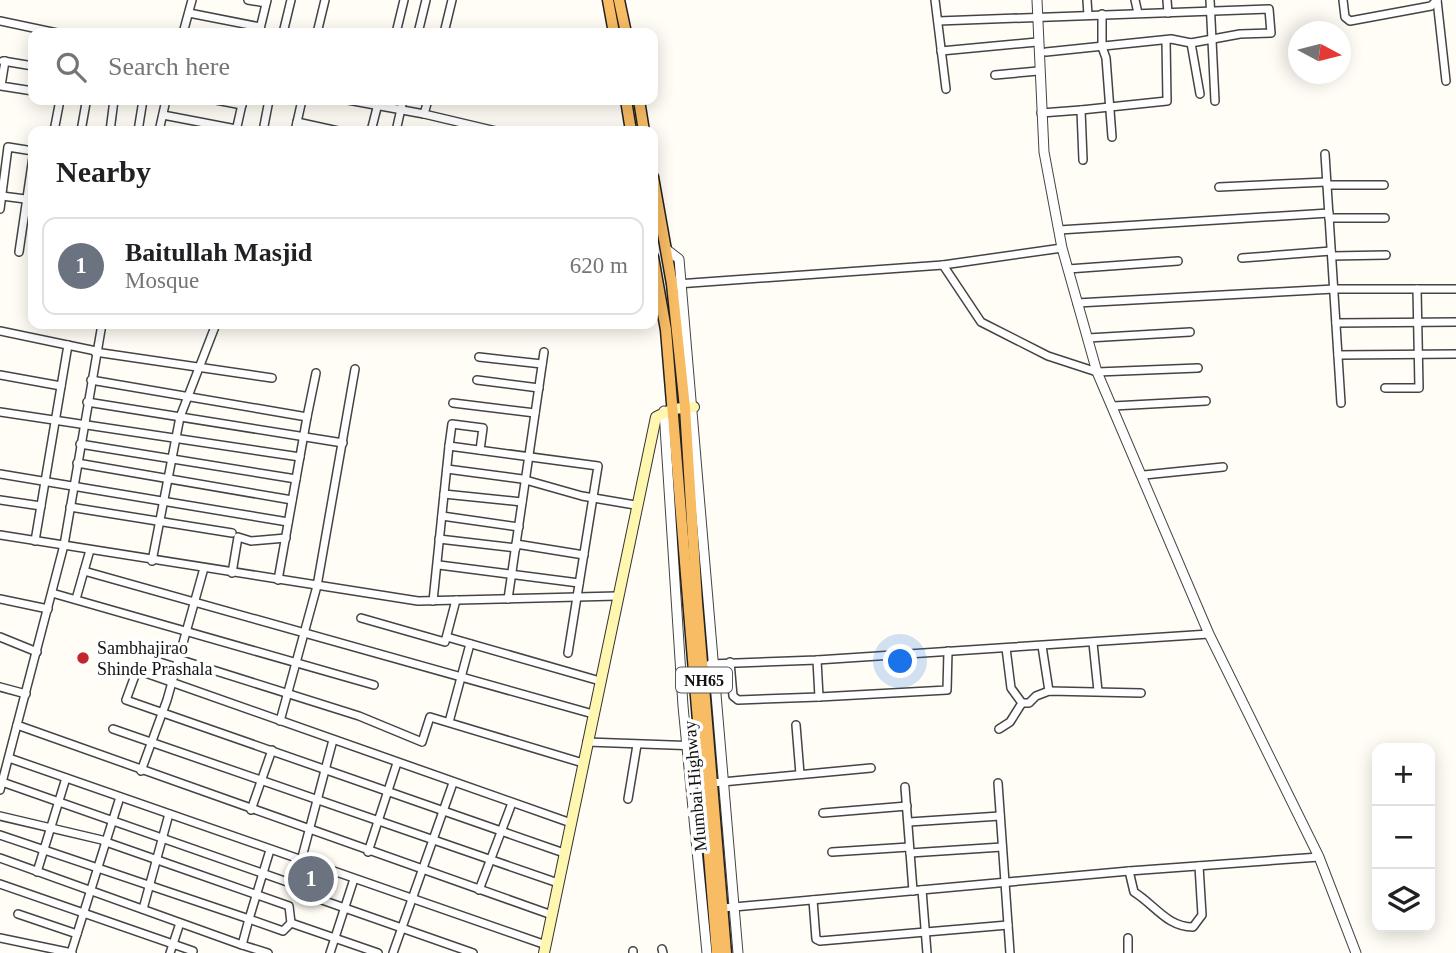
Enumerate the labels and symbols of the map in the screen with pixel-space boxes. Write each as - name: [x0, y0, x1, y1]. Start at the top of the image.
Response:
- north arrow: [1288, 21, 1351, 84]
- place label: Sambhajirao Shinde Prashala: [97, 638, 212, 679]
- your location: [883, 644, 917, 678]
- marker: Sambhajirao Shinde Prashala: [75, 650, 91, 666]
- road number: NH65: [676, 667, 732, 692]
- street label: Mumbai Highway: [679, 720, 711, 852]
- pin: 1: [288, 853, 334, 905]

